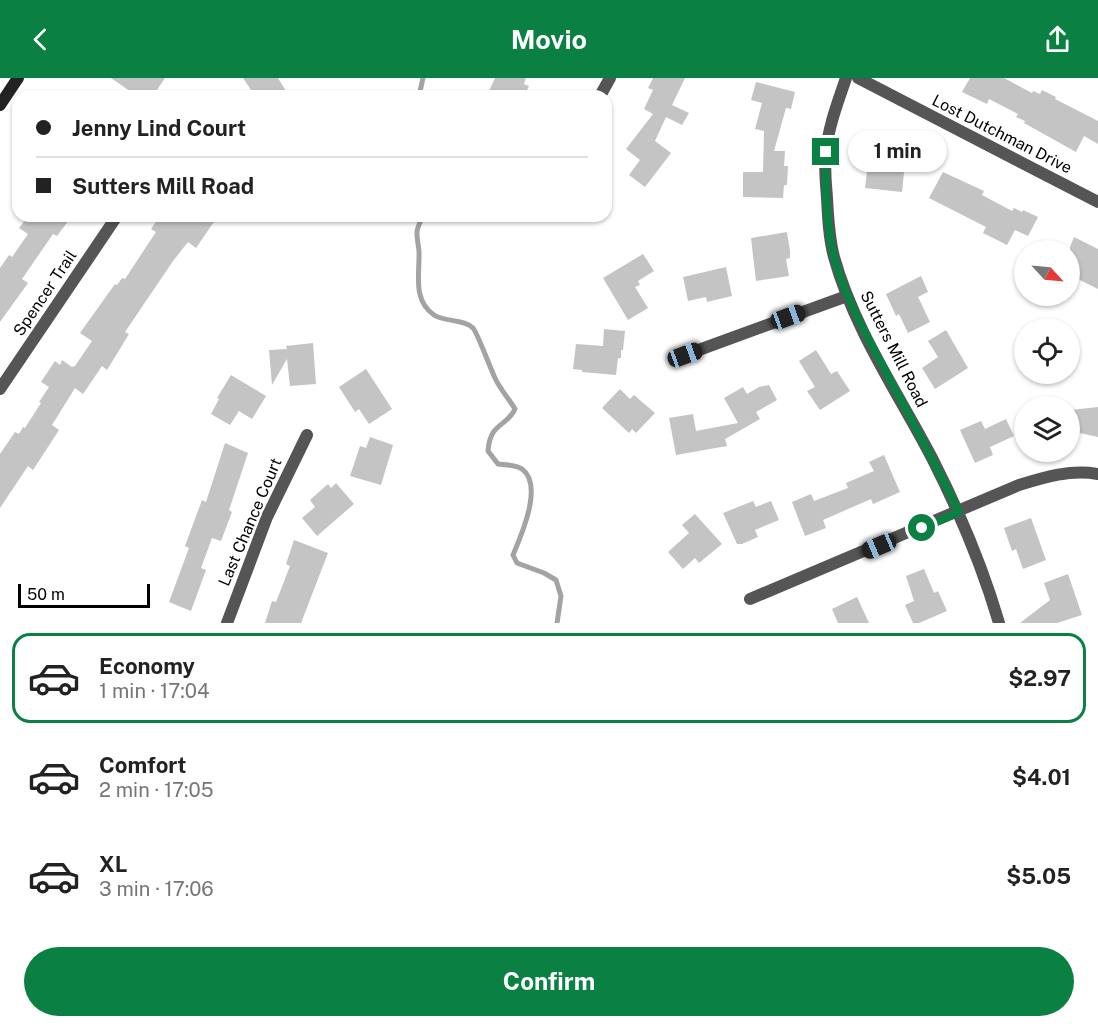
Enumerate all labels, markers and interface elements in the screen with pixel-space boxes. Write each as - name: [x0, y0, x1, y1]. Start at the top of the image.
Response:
- icon: back: [24, 23, 57, 56]
- text: Movio: [511, 23, 587, 55]
- icon: share: [1041, 23, 1074, 56]
- street label: Lost Dutchman Drive: [929, 91, 1075, 177]
- text: Jenny Lind Court: [72, 115, 246, 141]
- callout: 1 min: [847, 131, 946, 173]
- route end: [812, 138, 839, 165]
- text: 1 min: [873, 139, 922, 163]
- text: Sutters Mill Road: [72, 173, 254, 199]
- north arrow: [1014, 240, 1080, 306]
- map controls: [1014, 240, 1080, 462]
- street label: Spencer Trail: [9, 246, 81, 339]
- street label: Sutters Mill Road: [856, 288, 932, 410]
- car: [768, 302, 808, 332]
- button: locate: [1014, 318, 1080, 384]
- car: [665, 340, 705, 370]
- button: layers: [1014, 396, 1080, 462]
- street label: Last Chance Court: [214, 455, 286, 589]
- route start: [908, 514, 935, 541]
- car: [859, 531, 899, 561]
- scale bar: [18, 581, 150, 608]
- text: 50 m: [27, 585, 65, 604]
- icon: car: [27, 651, 81, 705]
- text: Economy: [99, 653, 195, 679]
- text: $2.97: [1008, 665, 1071, 691]
- text: 1 min · 17:04: [99, 679, 210, 703]
- icon: car: [27, 750, 81, 804]
- text: Comfort: [99, 752, 186, 778]
- text: $4.01: [1012, 764, 1071, 790]
- text: 2 min · 17:05: [99, 778, 214, 802]
- icon: car: [27, 849, 81, 903]
- text: XL: [99, 851, 127, 877]
- text: $5.05: [1006, 863, 1071, 889]
- text: 3 min · 17:06: [99, 877, 214, 901]
- button: Confirm: [24, 947, 1074, 1016]

